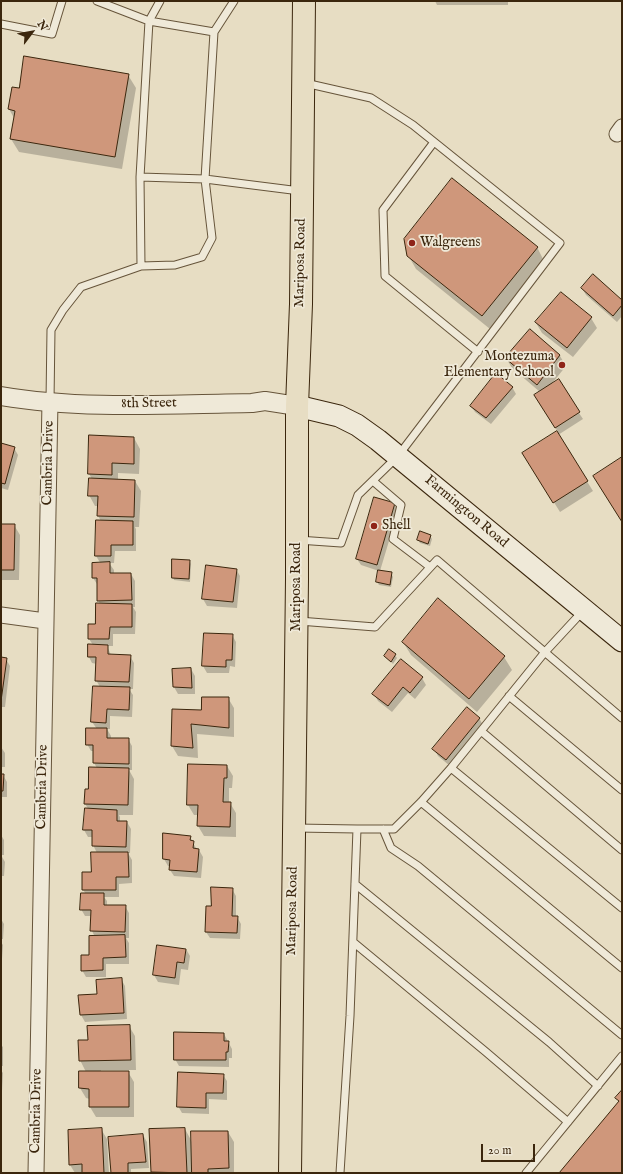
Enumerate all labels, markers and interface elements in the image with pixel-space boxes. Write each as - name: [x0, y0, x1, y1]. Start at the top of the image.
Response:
- north arrow: [12, 12, 52, 52]
- text: N: [34, 18, 51, 33]
- street label: Mariposa Road: [292, 218, 310, 308]
- place label: Walgreens: [420, 235, 480, 251]
- marker: Walgreens: [407, 238, 417, 248]
- place label: Montezuma Elementary School: [444, 349, 554, 382]
- marker: Montezuma Elementary School: [557, 360, 567, 370]
- street label: 8th Street: [121, 395, 177, 413]
- street label: Cambria Drive: [40, 420, 58, 506]
- street label: Farmington Road: [421, 472, 511, 552]
- place label: Shell: [382, 518, 411, 534]
- marker: Shell: [369, 521, 379, 531]
- street label: Mariposa Road: [289, 543, 305, 631]
- street label: Cambria Drive: [34, 744, 52, 830]
- street label: Mariposa Road: [284, 866, 302, 956]
- street label: Cambria Drive: [28, 1068, 46, 1154]
- scale bar: [483, 1136, 537, 1162]
- text: 20 m: [488, 1143, 511, 1158]

